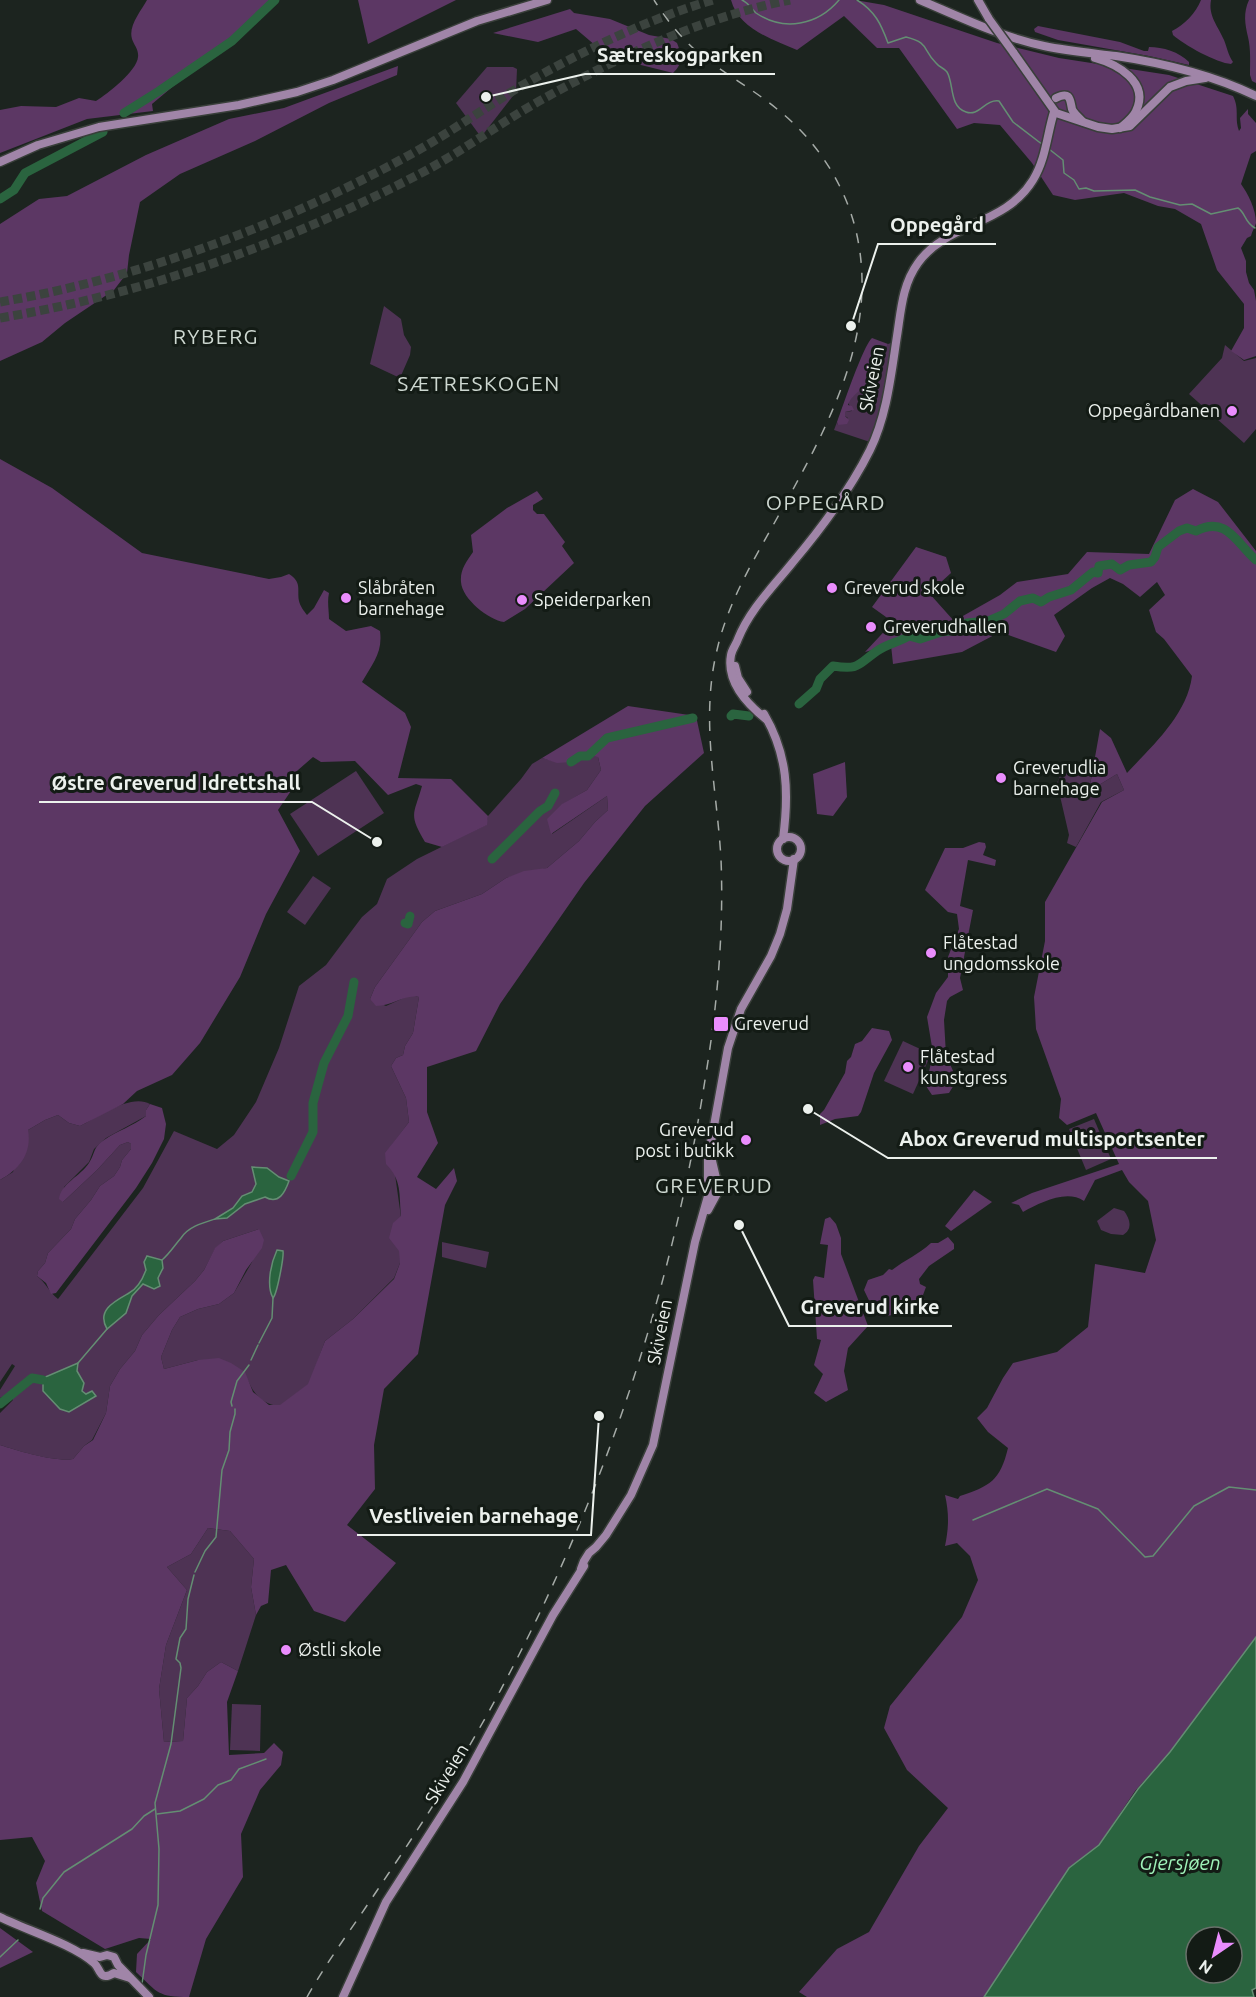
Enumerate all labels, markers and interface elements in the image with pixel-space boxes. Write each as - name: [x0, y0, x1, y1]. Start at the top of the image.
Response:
- callout: Sætreskogparken: [585, 36, 775, 74]
- text: Sætreskogparken: [597, 43, 763, 66]
- callout: Oppegård: [878, 206, 996, 244]
- text: Oppegård: [890, 213, 984, 236]
- district label: RYBERG: [173, 324, 259, 348]
- street label: Skiveien: [855, 344, 887, 413]
- district label: SÆTRESKOGEN: [397, 371, 561, 395]
- place label: Oppegårdbanen: [1088, 400, 1220, 420]
- marker: Oppegårdbanen: [1225, 404, 1239, 418]
- district label: OPPEGÅRD: [766, 490, 886, 514]
- place label: Slåbråten barnehage: [358, 577, 445, 618]
- place label: Greverud skole: [844, 577, 965, 597]
- marker: Greverud skole: [825, 581, 839, 595]
- place label: Speiderparken: [534, 589, 651, 609]
- marker: Slåbråten barnehage: [339, 591, 353, 605]
- marker: Speiderparken: [515, 593, 529, 607]
- place label: Greverudhallen: [883, 616, 1007, 636]
- marker: Greverudhallen: [864, 620, 878, 634]
- place label: Greverudlia barnehage: [1013, 757, 1106, 798]
- callout: Østre Greverud Idrettshall: [39, 764, 312, 802]
- text: Østre Greverud Idrettshall: [51, 771, 301, 794]
- marker: Greverudlia barnehage: [994, 771, 1008, 785]
- place label: Flåtestad ungdomsskole: [943, 932, 1060, 973]
- marker: Flåtestad ungdomsskole: [924, 946, 938, 960]
- place label: Greverud: [734, 1013, 809, 1033]
- marker: Greverud: [712, 1015, 730, 1033]
- place label: Flåtestad kunstgress: [920, 1046, 1007, 1087]
- marker: Flåtestad kunstgress: [901, 1060, 915, 1074]
- place label: Greverud post i butikk: [635, 1119, 734, 1160]
- callout: Abox Greverud multisportsenter: [888, 1120, 1217, 1158]
- text: Abox Greverud multisportsenter: [899, 1127, 1206, 1150]
- marker: Greverud post i butikk: [739, 1133, 753, 1147]
- district label: GREVERUD: [655, 1173, 773, 1197]
- callout: Greverud kirke: [789, 1288, 952, 1326]
- text: Greverud kirke: [800, 1295, 940, 1318]
- street label: Skiveien: [643, 1297, 675, 1366]
- callout: Vestliveien barnehage: [357, 1497, 591, 1535]
- text: Vestliveien barnehage: [369, 1504, 579, 1527]
- place label: Østli skole: [298, 1639, 382, 1659]
- marker: Østli skole: [279, 1643, 293, 1657]
- street label: Skiveien: [421, 1740, 472, 1807]
- water label: Gjersjøen: [1139, 1851, 1221, 1874]
- north arrow: [1184, 1925, 1244, 1985]
- text: N: [1195, 1956, 1215, 1978]

